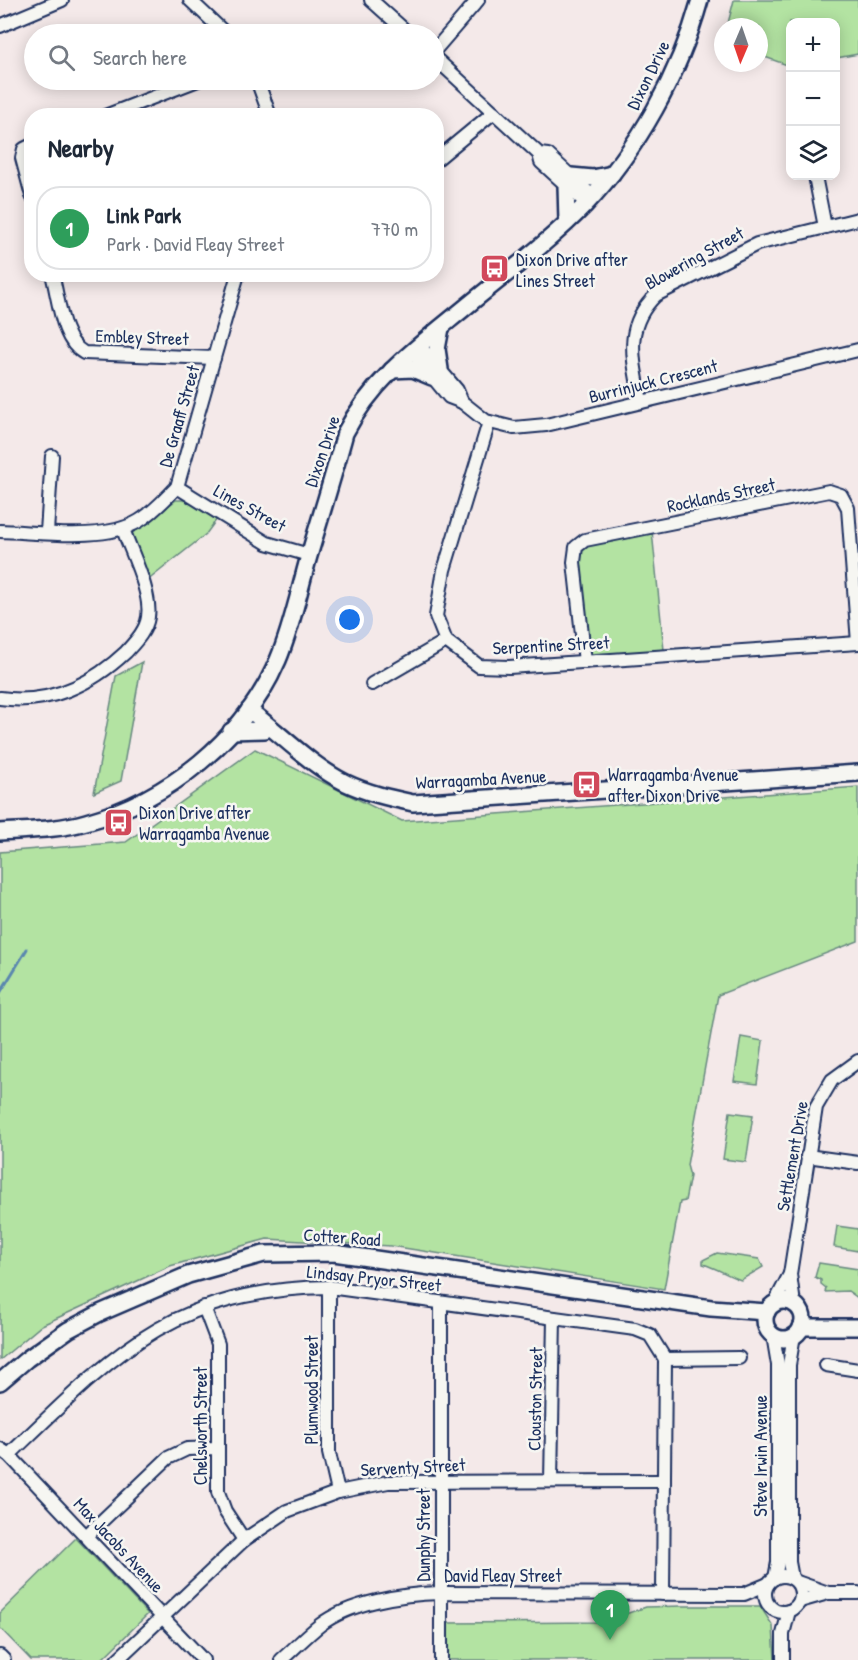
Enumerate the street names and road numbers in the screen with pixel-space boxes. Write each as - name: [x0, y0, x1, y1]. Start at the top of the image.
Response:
- street label: Dixon Drive: [621, 36, 675, 114]
- street label: Blowering Street: [640, 220, 749, 296]
- street label: Embley Street: [95, 323, 190, 351]
- street label: Burrinjuck Crescent: [586, 353, 721, 409]
- street label: De Graaff Street: [153, 361, 206, 470]
- street label: Dixon Drive: [298, 412, 346, 490]
- street label: Rocklands Street: [665, 471, 778, 519]
- street label: Lines Street: [209, 478, 291, 538]
- street label: Serpentine Street: [492, 629, 611, 661]
- street label: Warragamba Avenue: [415, 763, 547, 795]
- street label: Settlement Drive: [770, 1099, 814, 1213]
- street label: Cotter Road: [303, 1222, 381, 1252]
- street label: Lindsay Pryor Street: [306, 1259, 443, 1298]
- street label: Plumwood Street: [299, 1335, 324, 1444]
- street label: Clouston Street: [522, 1346, 548, 1451]
- street label: Chelsworth Street: [188, 1366, 213, 1485]
- street label: Steve Irwin Avenue: [748, 1395, 773, 1517]
- street label: Serventy Street: [360, 1452, 467, 1482]
- street label: Dunphy Street: [411, 1488, 436, 1581]
- street label: Max Jacobs Avenue: [68, 1492, 170, 1598]
- street label: David Fleay Street: [444, 1563, 563, 1588]

